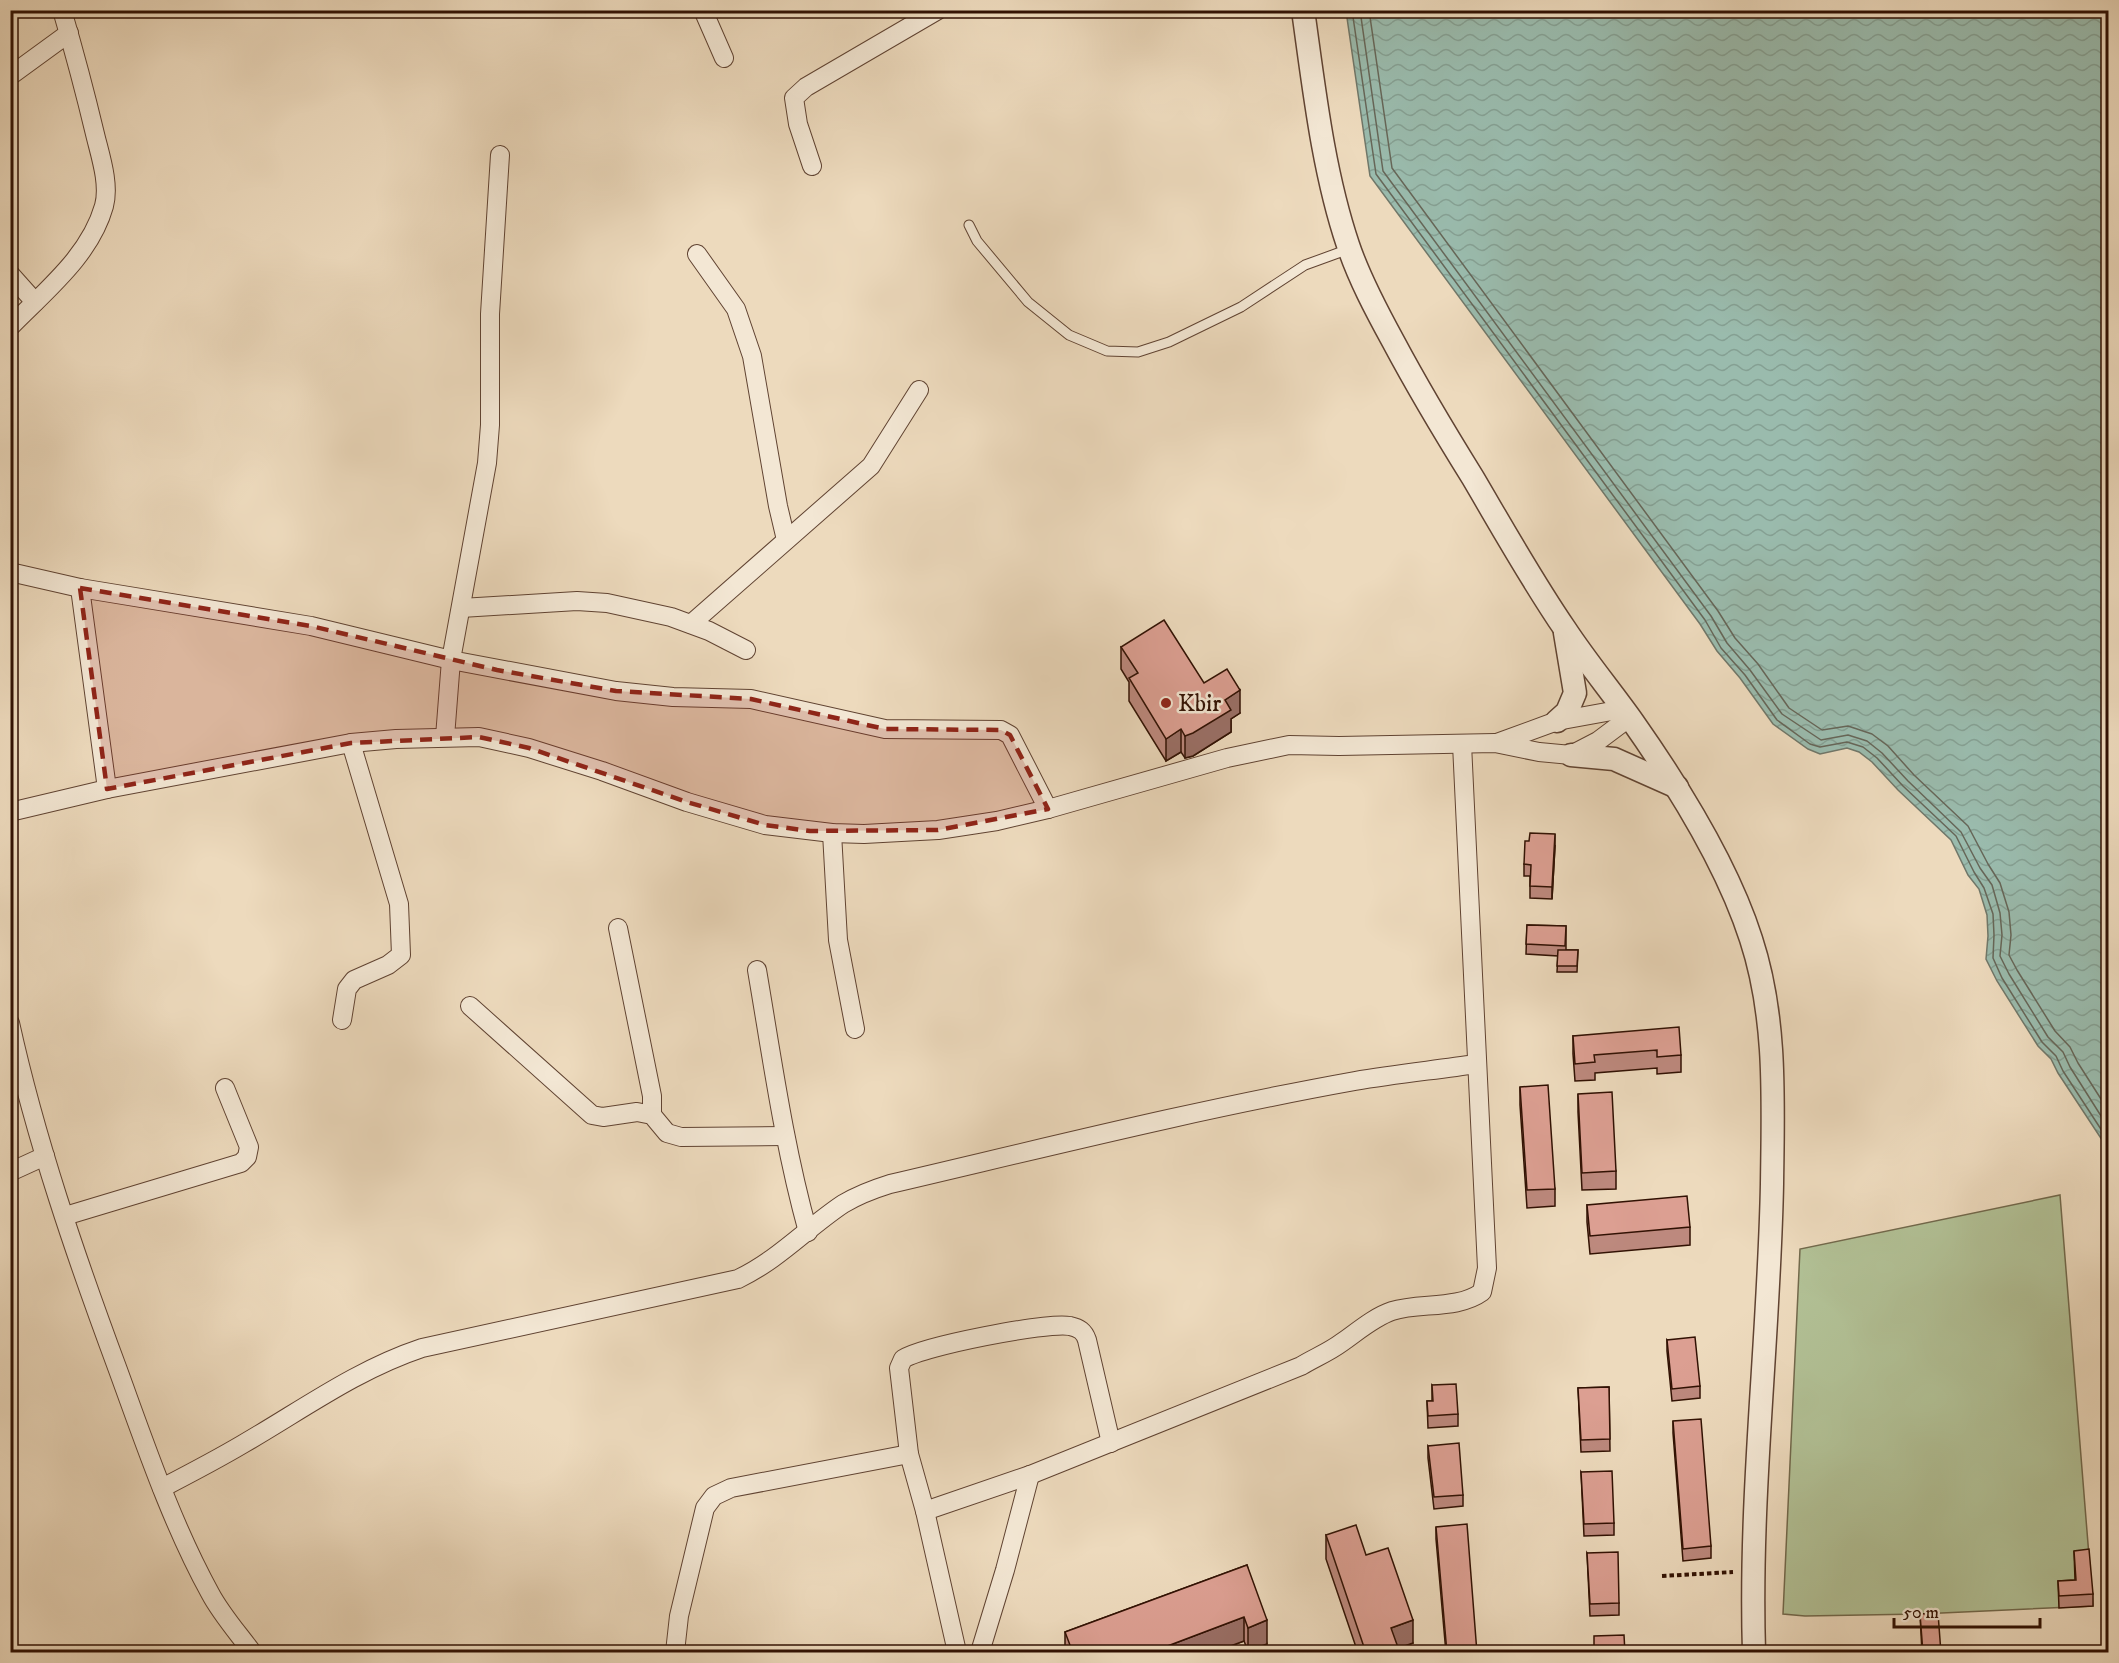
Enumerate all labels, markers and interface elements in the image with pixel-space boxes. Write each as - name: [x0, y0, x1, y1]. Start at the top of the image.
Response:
- place label: Kbir: [1178, 689, 1221, 719]
- marker: Kbir: [1159, 696, 1173, 710]
- scale bar: [1894, 1591, 2040, 1629]
- text: 50 m: [1903, 1602, 1939, 1624]

